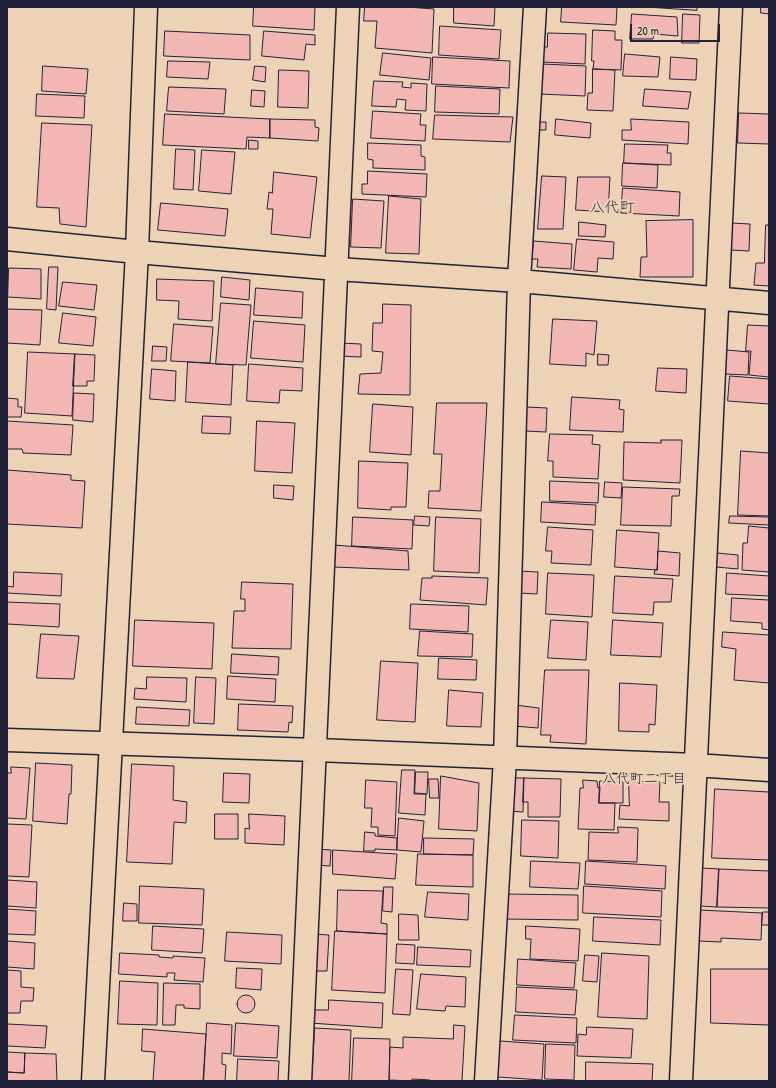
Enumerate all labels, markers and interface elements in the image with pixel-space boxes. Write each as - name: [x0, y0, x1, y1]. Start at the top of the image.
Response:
- scale bar: [632, 16, 722, 42]
- text: 20 m: [637, 22, 659, 39]
- district label: 八代町: [590, 199, 634, 217]
- district label: 八代町二丁目: [602, 771, 686, 787]

